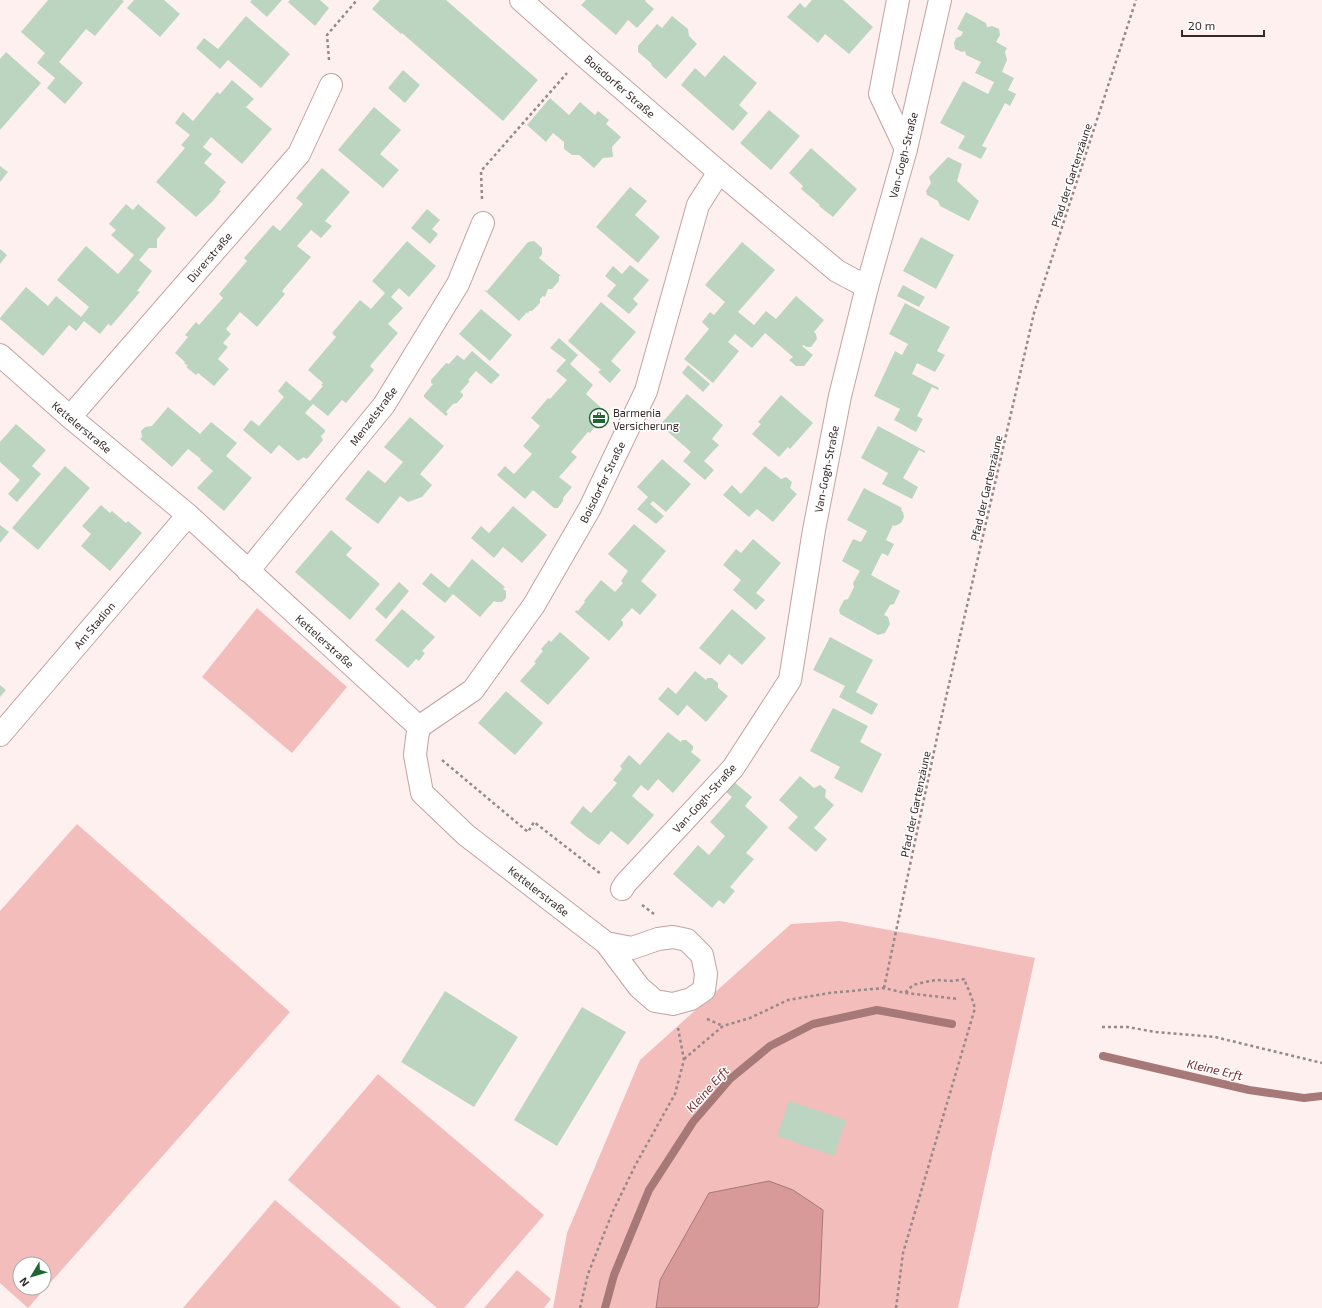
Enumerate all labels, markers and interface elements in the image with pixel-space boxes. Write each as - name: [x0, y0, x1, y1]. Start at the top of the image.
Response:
- scale bar: [1182, 12, 1264, 38]
- text: 20 m: [1188, 18, 1215, 32]
- street label: Boisdorfer Straße: [582, 52, 658, 120]
- street label: Van-Gogh-Straße: [886, 110, 920, 199]
- street label: Pfad der Gartenzäune: [1048, 121, 1094, 229]
- street label: Dürerstraße: [184, 229, 234, 285]
- street label: Menzelstraße: [347, 384, 399, 448]
- street label: Kettelerstraße: [50, 398, 114, 456]
- place label: Barmenia Versicherung: [613, 406, 679, 432]
- office icon: Barmenia Versicherung: [588, 407, 610, 429]
- street label: Van-Gogh-Straße: [811, 424, 841, 514]
- street label: Pfad der Gartenzäune: [967, 434, 1005, 542]
- street label: Boisdorfer Straße: [577, 439, 627, 525]
- street label: Am Stadion: [71, 599, 117, 651]
- street label: Kettelerstraße: [293, 612, 357, 671]
- street label: Pfad der Gartenzäune: [897, 750, 933, 858]
- street label: Van-Gogh-Straße: [670, 761, 738, 835]
- street label: Kettelerstraße: [506, 863, 572, 919]
- water label: Kleine Erft: [1186, 1056, 1245, 1082]
- water label: Kleine Erft: [683, 1063, 731, 1115]
- north arrow: [12, 1256, 52, 1296]
- text: N: [16, 1275, 31, 1290]

